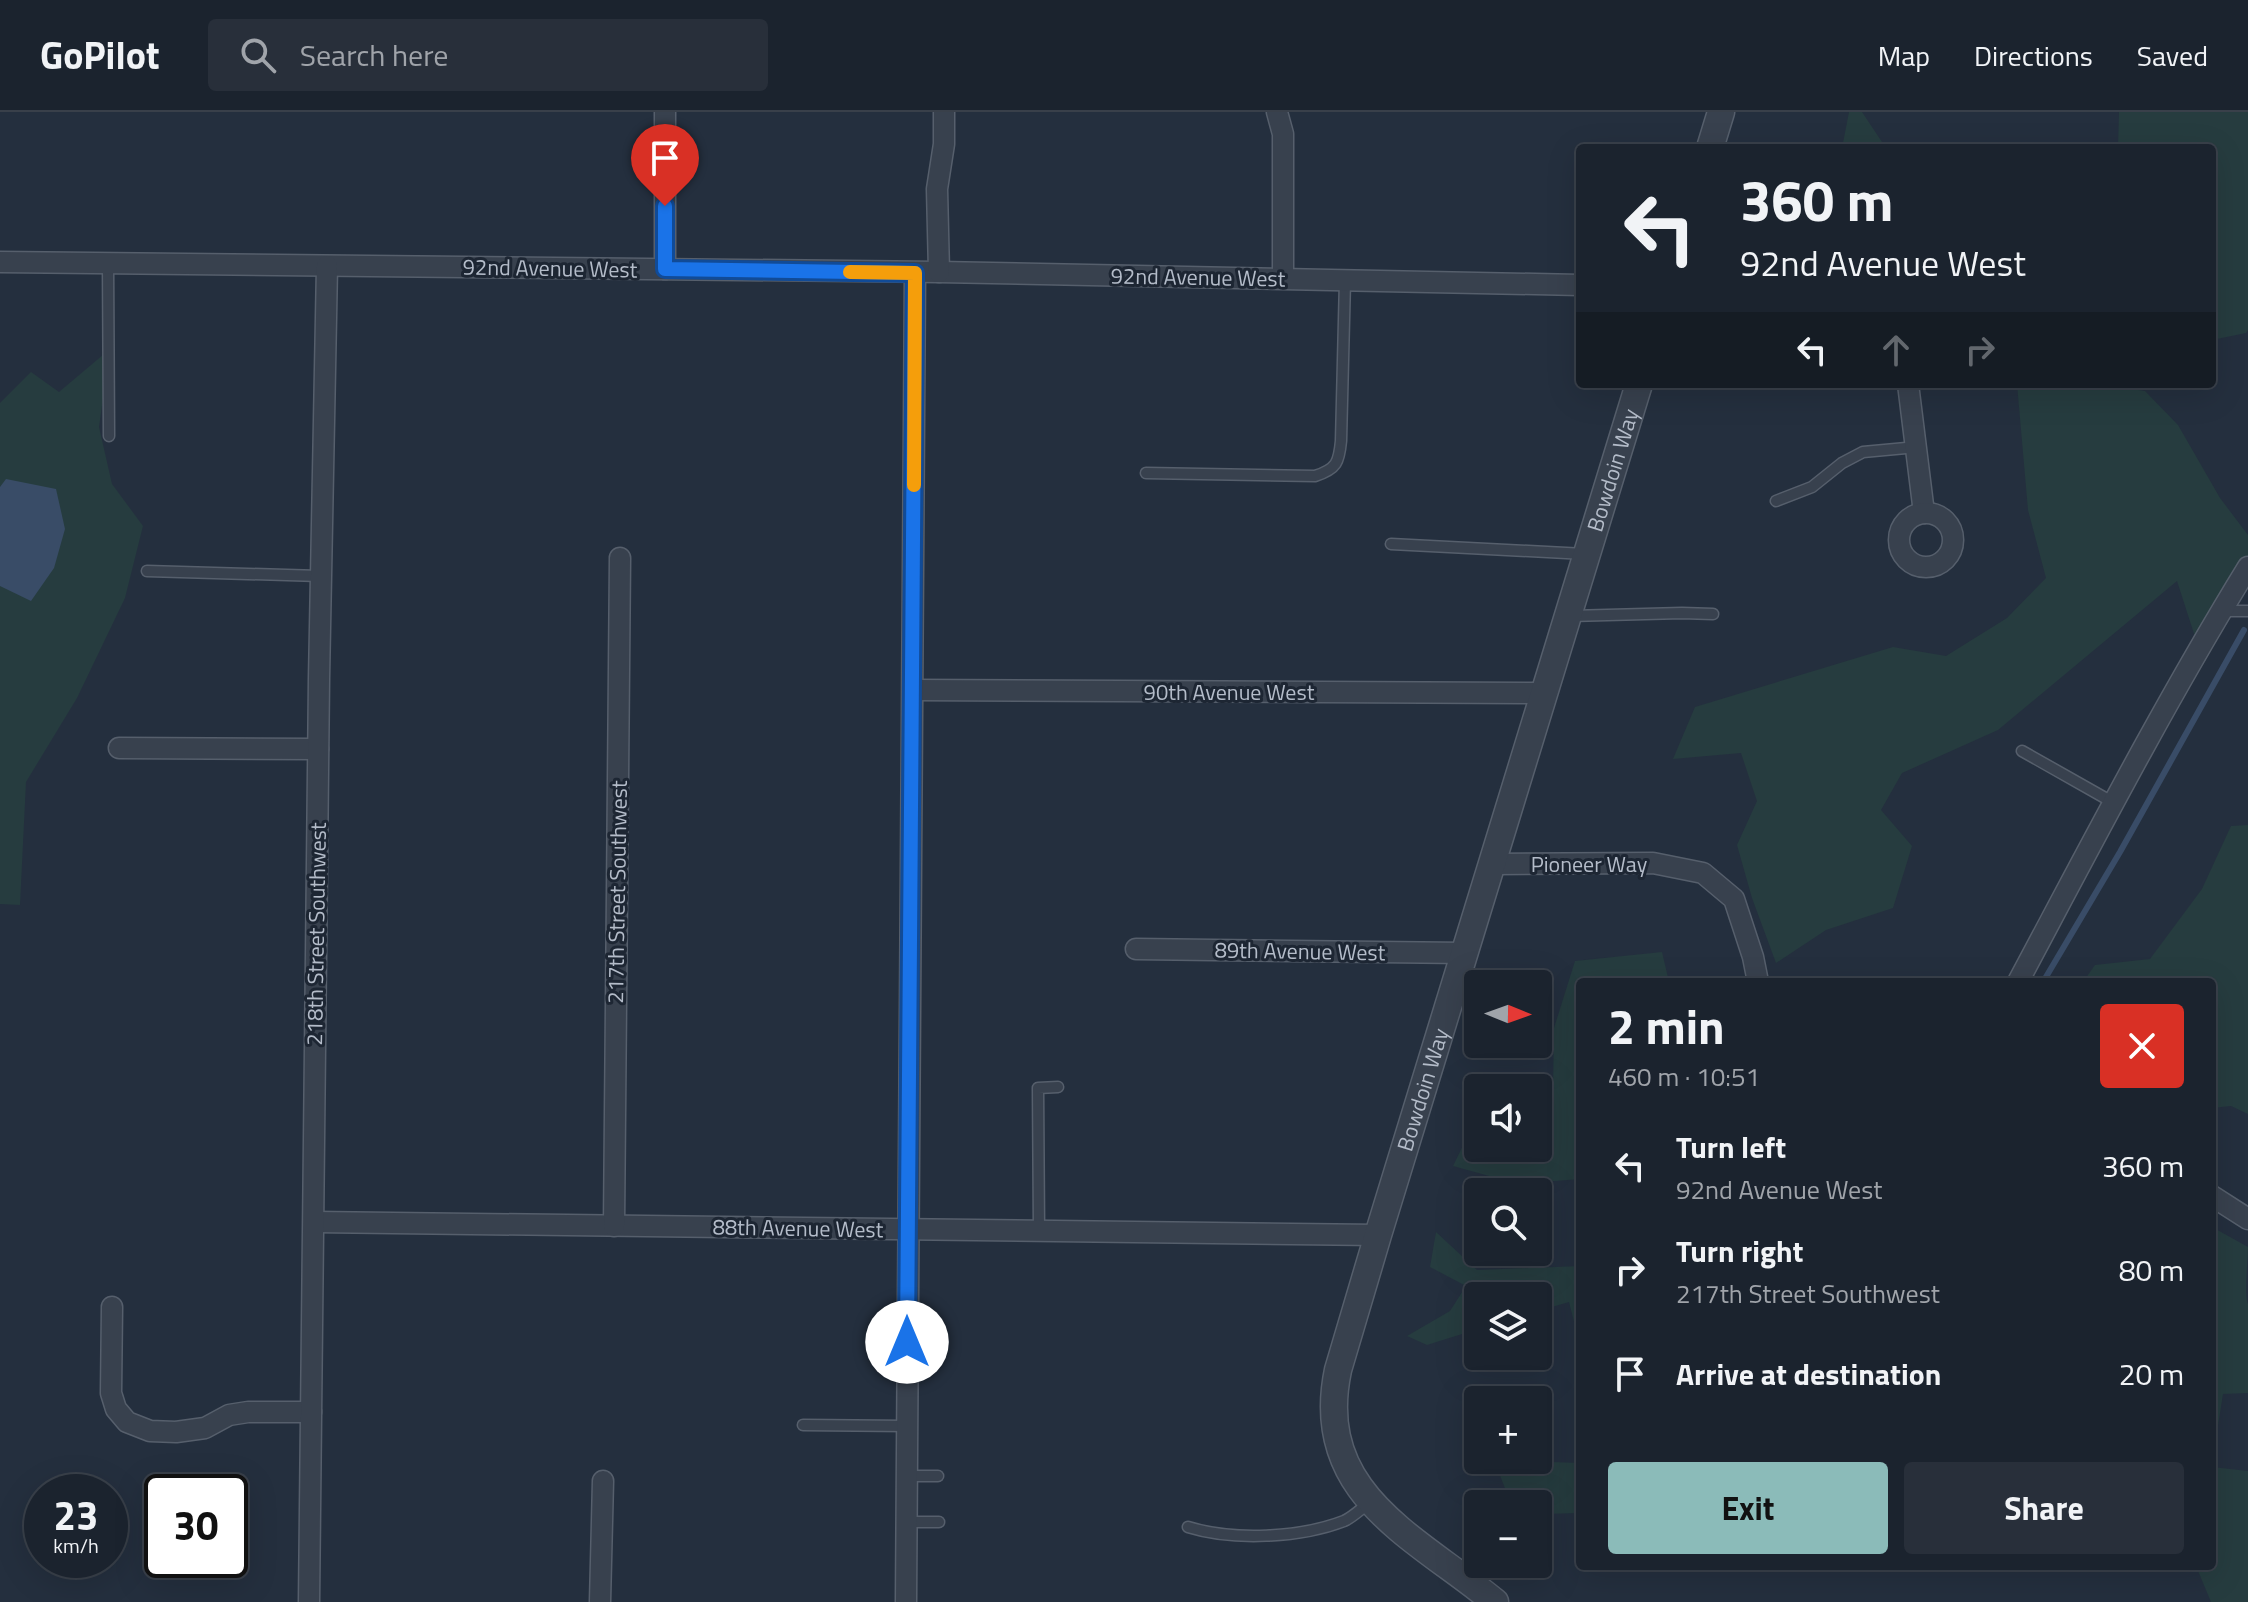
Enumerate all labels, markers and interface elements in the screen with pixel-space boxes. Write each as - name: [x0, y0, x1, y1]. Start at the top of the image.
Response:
- search box: [208, 19, 768, 91]
- text: GoPilot: [40, 26, 160, 84]
- text: Search here: [300, 32, 449, 78]
- icon: search: [236, 33, 280, 77]
- text: Map: [1878, 34, 1930, 77]
- text: Directions: [1974, 34, 2093, 77]
- text: Saved: [2137, 34, 2208, 77]
- pin: [631, 124, 699, 206]
- icon: arrive: [643, 136, 687, 180]
- text: 360 m: [1740, 158, 1893, 243]
- icon: left: [1608, 176, 1712, 280]
- text: 92nd Avenue West: [1740, 235, 2026, 290]
- street label: 92nd Avenue West: [462, 249, 638, 287]
- street label: 92nd Avenue West: [1110, 258, 1286, 296]
- icon: left: [1790, 328, 1834, 372]
- icon: ahead: [1874, 328, 1918, 372]
- icon: right: [1958, 328, 2002, 372]
- street label: Bowdoin Way: [1578, 404, 1648, 536]
- street label: 90th Avenue West: [1144, 675, 1315, 709]
- street label: 217th Street Southwest: [598, 780, 636, 1004]
- street label: 218th Street Southwest: [297, 822, 335, 1046]
- street label: Pioneer Way: [1531, 847, 1648, 881]
- street label: 89th Avenue West: [1214, 933, 1386, 969]
- north arrow: [1464, 970, 1552, 1058]
- map controls: [1464, 970, 1552, 1578]
- text: 2 min: [1608, 990, 1725, 1063]
- button: close: [2100, 1004, 2184, 1088]
- street label: Bowdoin Way: [1388, 1023, 1458, 1155]
- text: 460 m · 10:51: [1608, 1057, 1760, 1096]
- button: sound: [1464, 1074, 1552, 1162]
- text: Turn left: [1676, 1124, 1786, 1170]
- text: 360 m: [2102, 1143, 2184, 1189]
- icon: left: [1608, 1144, 1652, 1188]
- text: 92nd Avenue West: [1676, 1170, 1882, 1209]
- button: search: [1464, 1178, 1552, 1266]
- street label: 88th Avenue West: [712, 1210, 884, 1246]
- text: Turn right: [1676, 1228, 1804, 1274]
- text: 80 m: [2119, 1247, 2184, 1293]
- icon: right: [1608, 1248, 1652, 1292]
- text: 217th Street Southwest: [1676, 1274, 1940, 1313]
- button: layers: [1464, 1282, 1552, 1370]
- position arrow: [865, 1300, 949, 1384]
- text: Arrive at destination: [1676, 1351, 1941, 1397]
- text: 20 m: [2119, 1351, 2184, 1397]
- icon: arrive: [1608, 1352, 1652, 1396]
- button: +: [1464, 1386, 1552, 1474]
- button: Exit: [1608, 1462, 1888, 1554]
- button: Share: [1904, 1462, 2184, 1554]
- speed limit sign: 30: [144, 1474, 248, 1578]
- text: 23: [54, 1485, 98, 1546]
- button: −: [1464, 1490, 1552, 1578]
- text: km/h: [53, 1530, 99, 1561]

